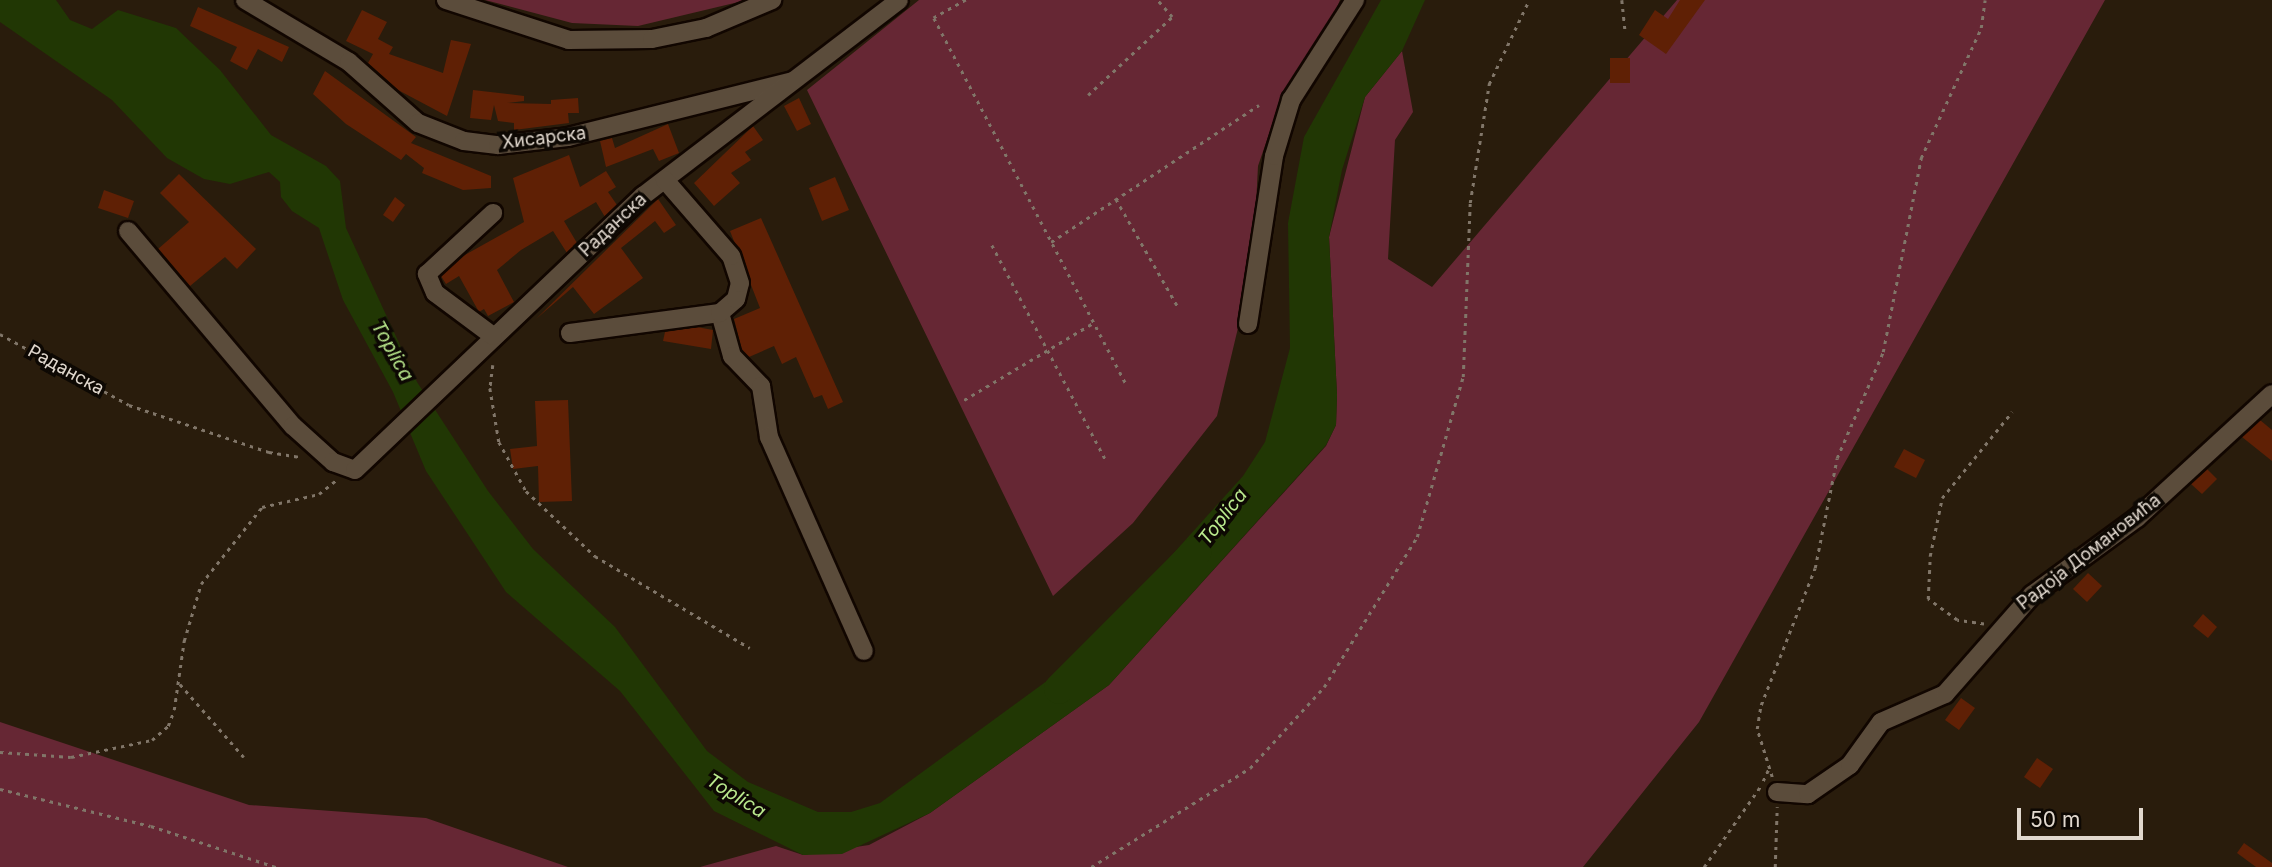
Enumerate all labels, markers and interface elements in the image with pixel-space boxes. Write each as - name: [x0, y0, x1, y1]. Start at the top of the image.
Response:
- street label: Хисарска: [501, 122, 587, 154]
- street label: Раданска: [575, 189, 651, 261]
- water label: Toplica: [366, 317, 418, 385]
- street label: Раданска: [24, 340, 108, 400]
- water label: Toplica: [1194, 484, 1252, 550]
- street label: Радоја Домановића: [2013, 489, 2165, 615]
- water label: Toplica: [702, 769, 770, 823]
- scale bar: [2020, 794, 2146, 838]
- text: 50 m: [2030, 807, 2080, 832]

